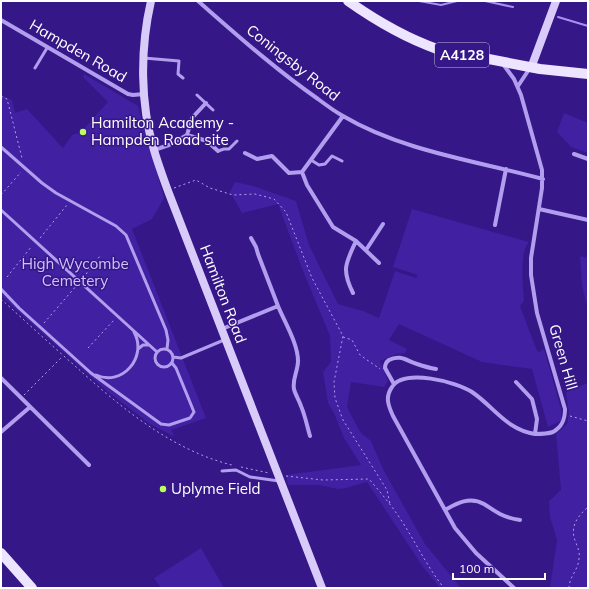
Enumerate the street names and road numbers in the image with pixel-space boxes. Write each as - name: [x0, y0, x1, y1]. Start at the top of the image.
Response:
- street label: Hampden Road: [26, 15, 130, 86]
- street label: Coningsby Road: [243, 20, 344, 105]
- road number: A4128: [435, 43, 489, 67]
- street label: Hamilton Road: [196, 242, 251, 346]
- street label: Green Hill: [545, 322, 582, 392]

